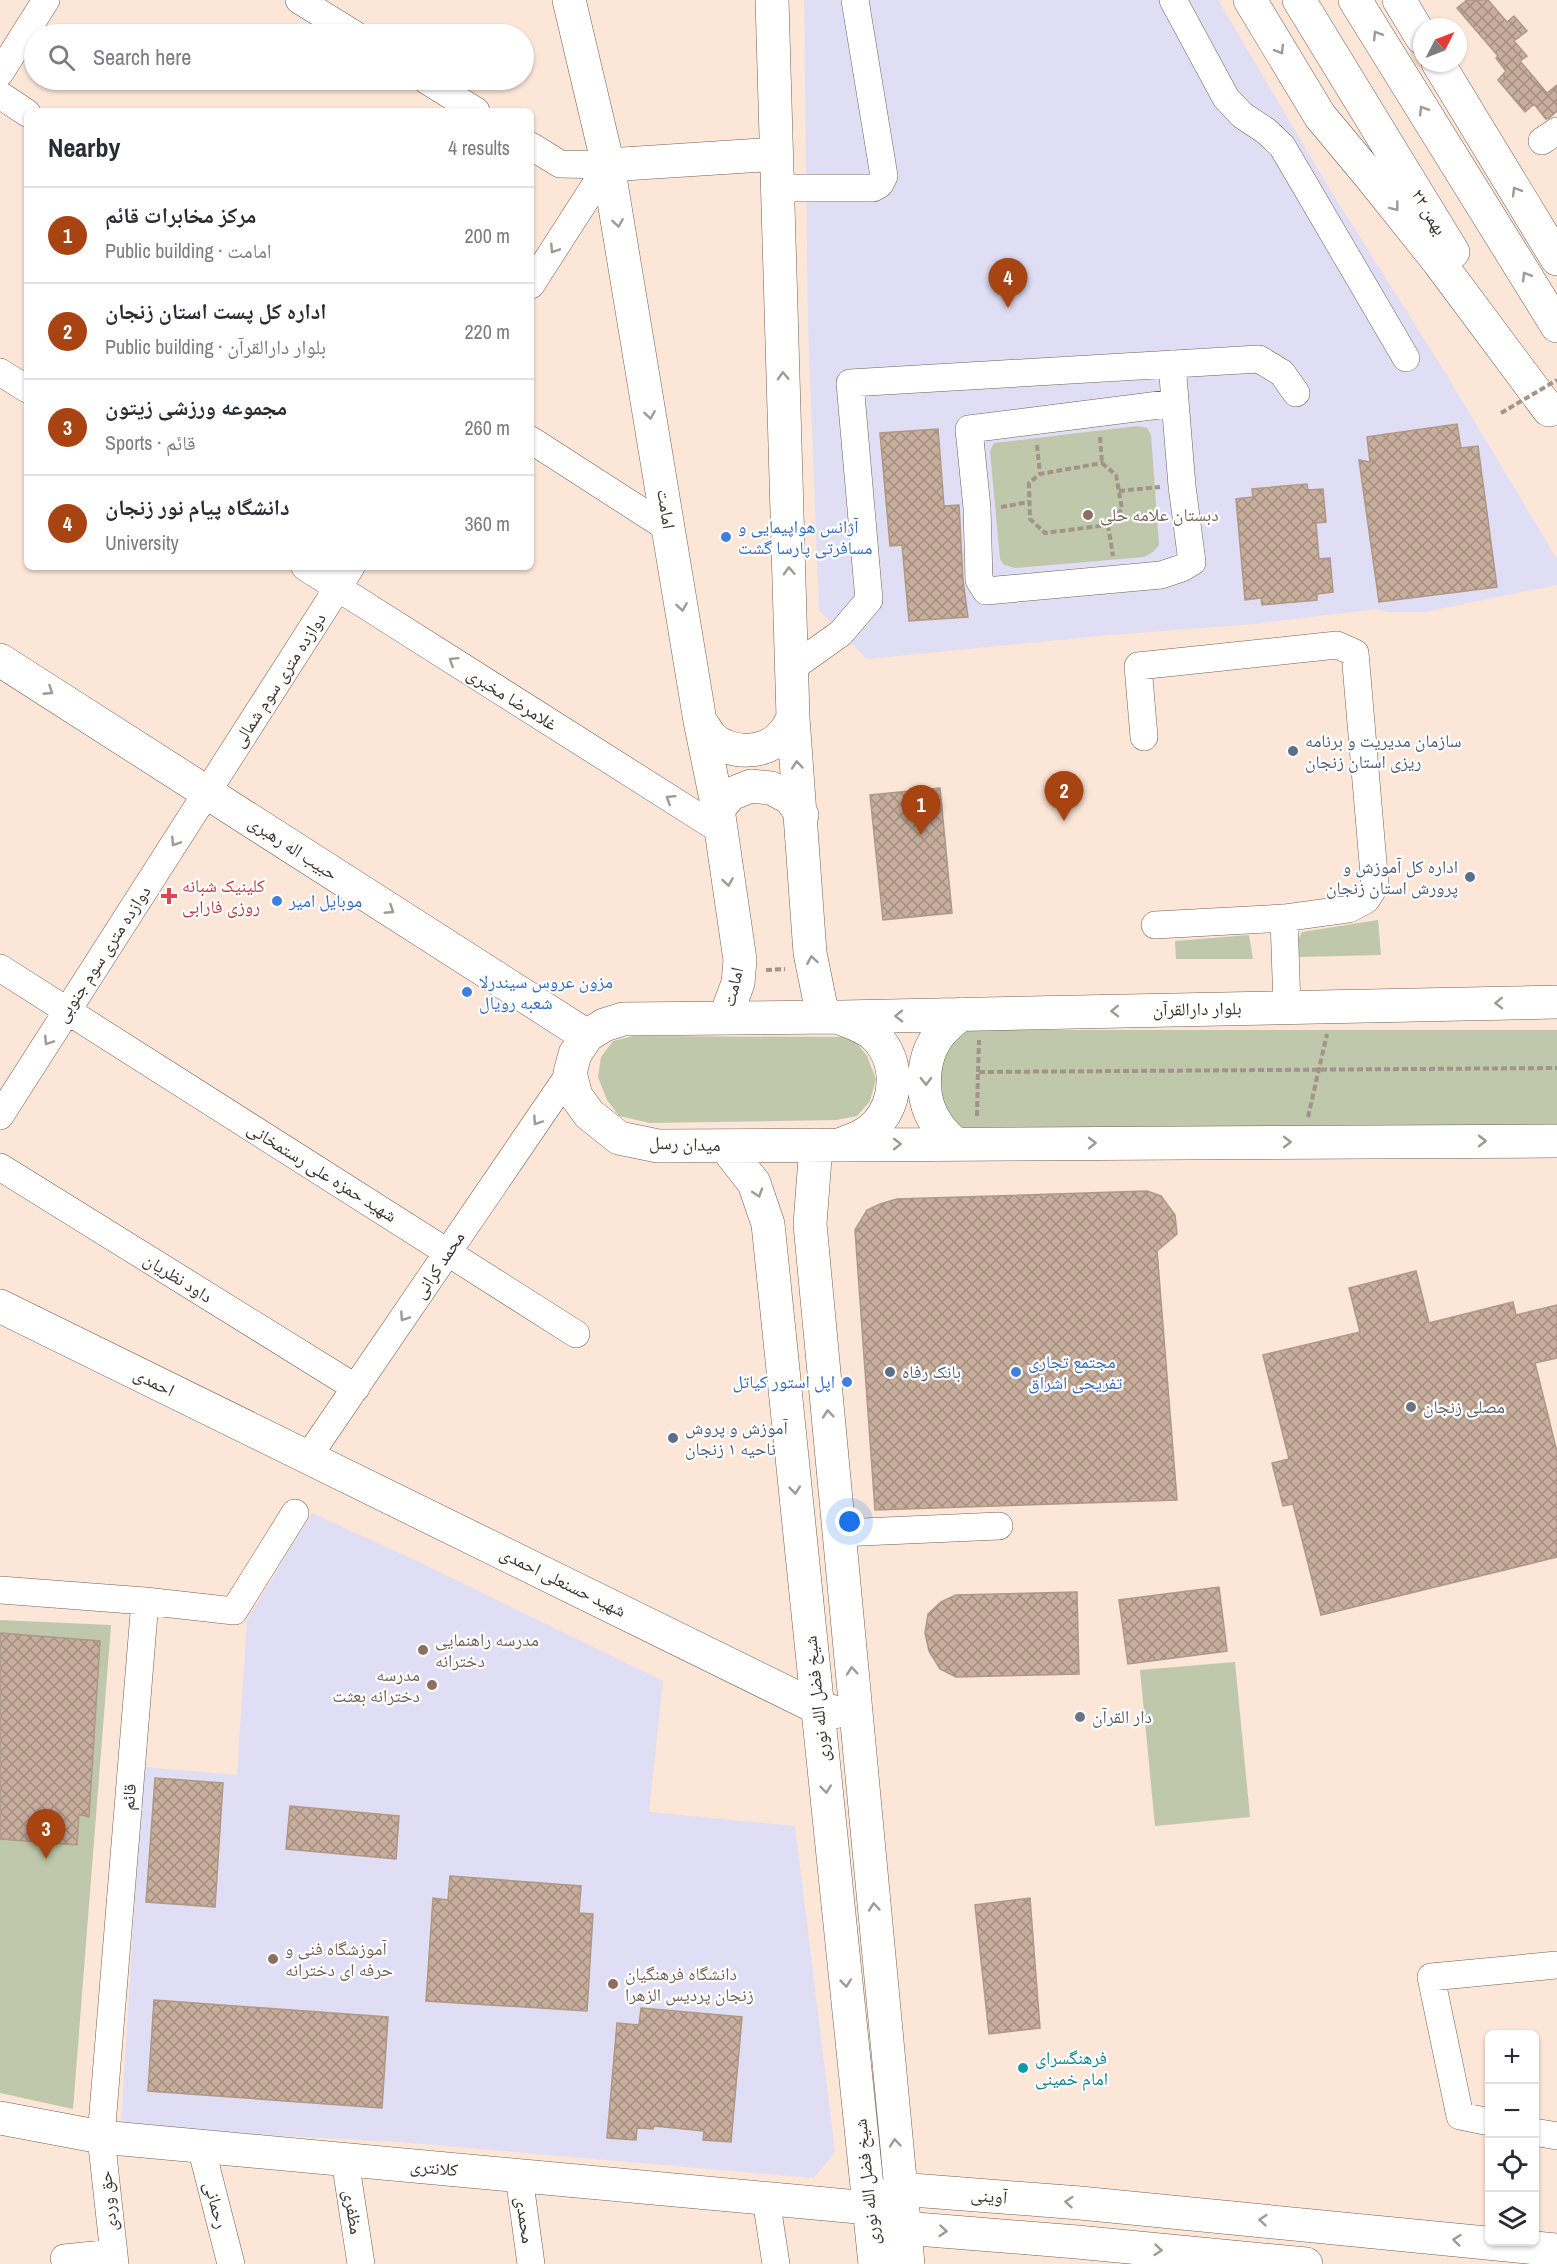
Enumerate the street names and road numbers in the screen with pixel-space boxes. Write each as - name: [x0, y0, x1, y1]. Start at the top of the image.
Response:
- street label: ۲۲ بهمن: [1406, 184, 1453, 240]
- street label: امامت: [651, 487, 682, 531]
- street label: دوازده متری سوم شمالی: [226, 607, 332, 752]
- street label: غلامرضا مخبری: [462, 661, 562, 736]
- street label: حبیب اله رهبری: [244, 809, 343, 886]
- street label: دوازده متری سوم جنوبی: [49, 880, 156, 1027]
- street label: امامت: [716, 965, 749, 1009]
- street label: بلوار دارالقرآن: [1152, 995, 1242, 1022]
- street label: شهید حمزه علی رستمخانی: [243, 1115, 402, 1228]
- street label: میدان رسل: [649, 1130, 721, 1157]
- street label: محمد کرانی: [407, 1226, 470, 1303]
- street label: داود نظریان: [139, 1247, 217, 1308]
- street label: احمدی: [129, 1361, 179, 1402]
- street label: شهید حسنعلی احمدی: [496, 1540, 631, 1623]
- street label: شیخ فضل الله نوری: [797, 1635, 836, 1763]
- street label: قائم: [115, 1783, 142, 1811]
- street label: شیخ فضل الله نوری: [847, 2118, 886, 2246]
- street label: کلانتری: [409, 2153, 460, 2182]
- street label: حق وردی: [92, 2169, 123, 2233]
- street label: رحمانی: [198, 2179, 235, 2231]
- street label: آوینی: [970, 2181, 1009, 2210]
- street label: مظفری: [338, 2188, 369, 2236]
- street label: محمدی: [510, 2195, 541, 2245]

